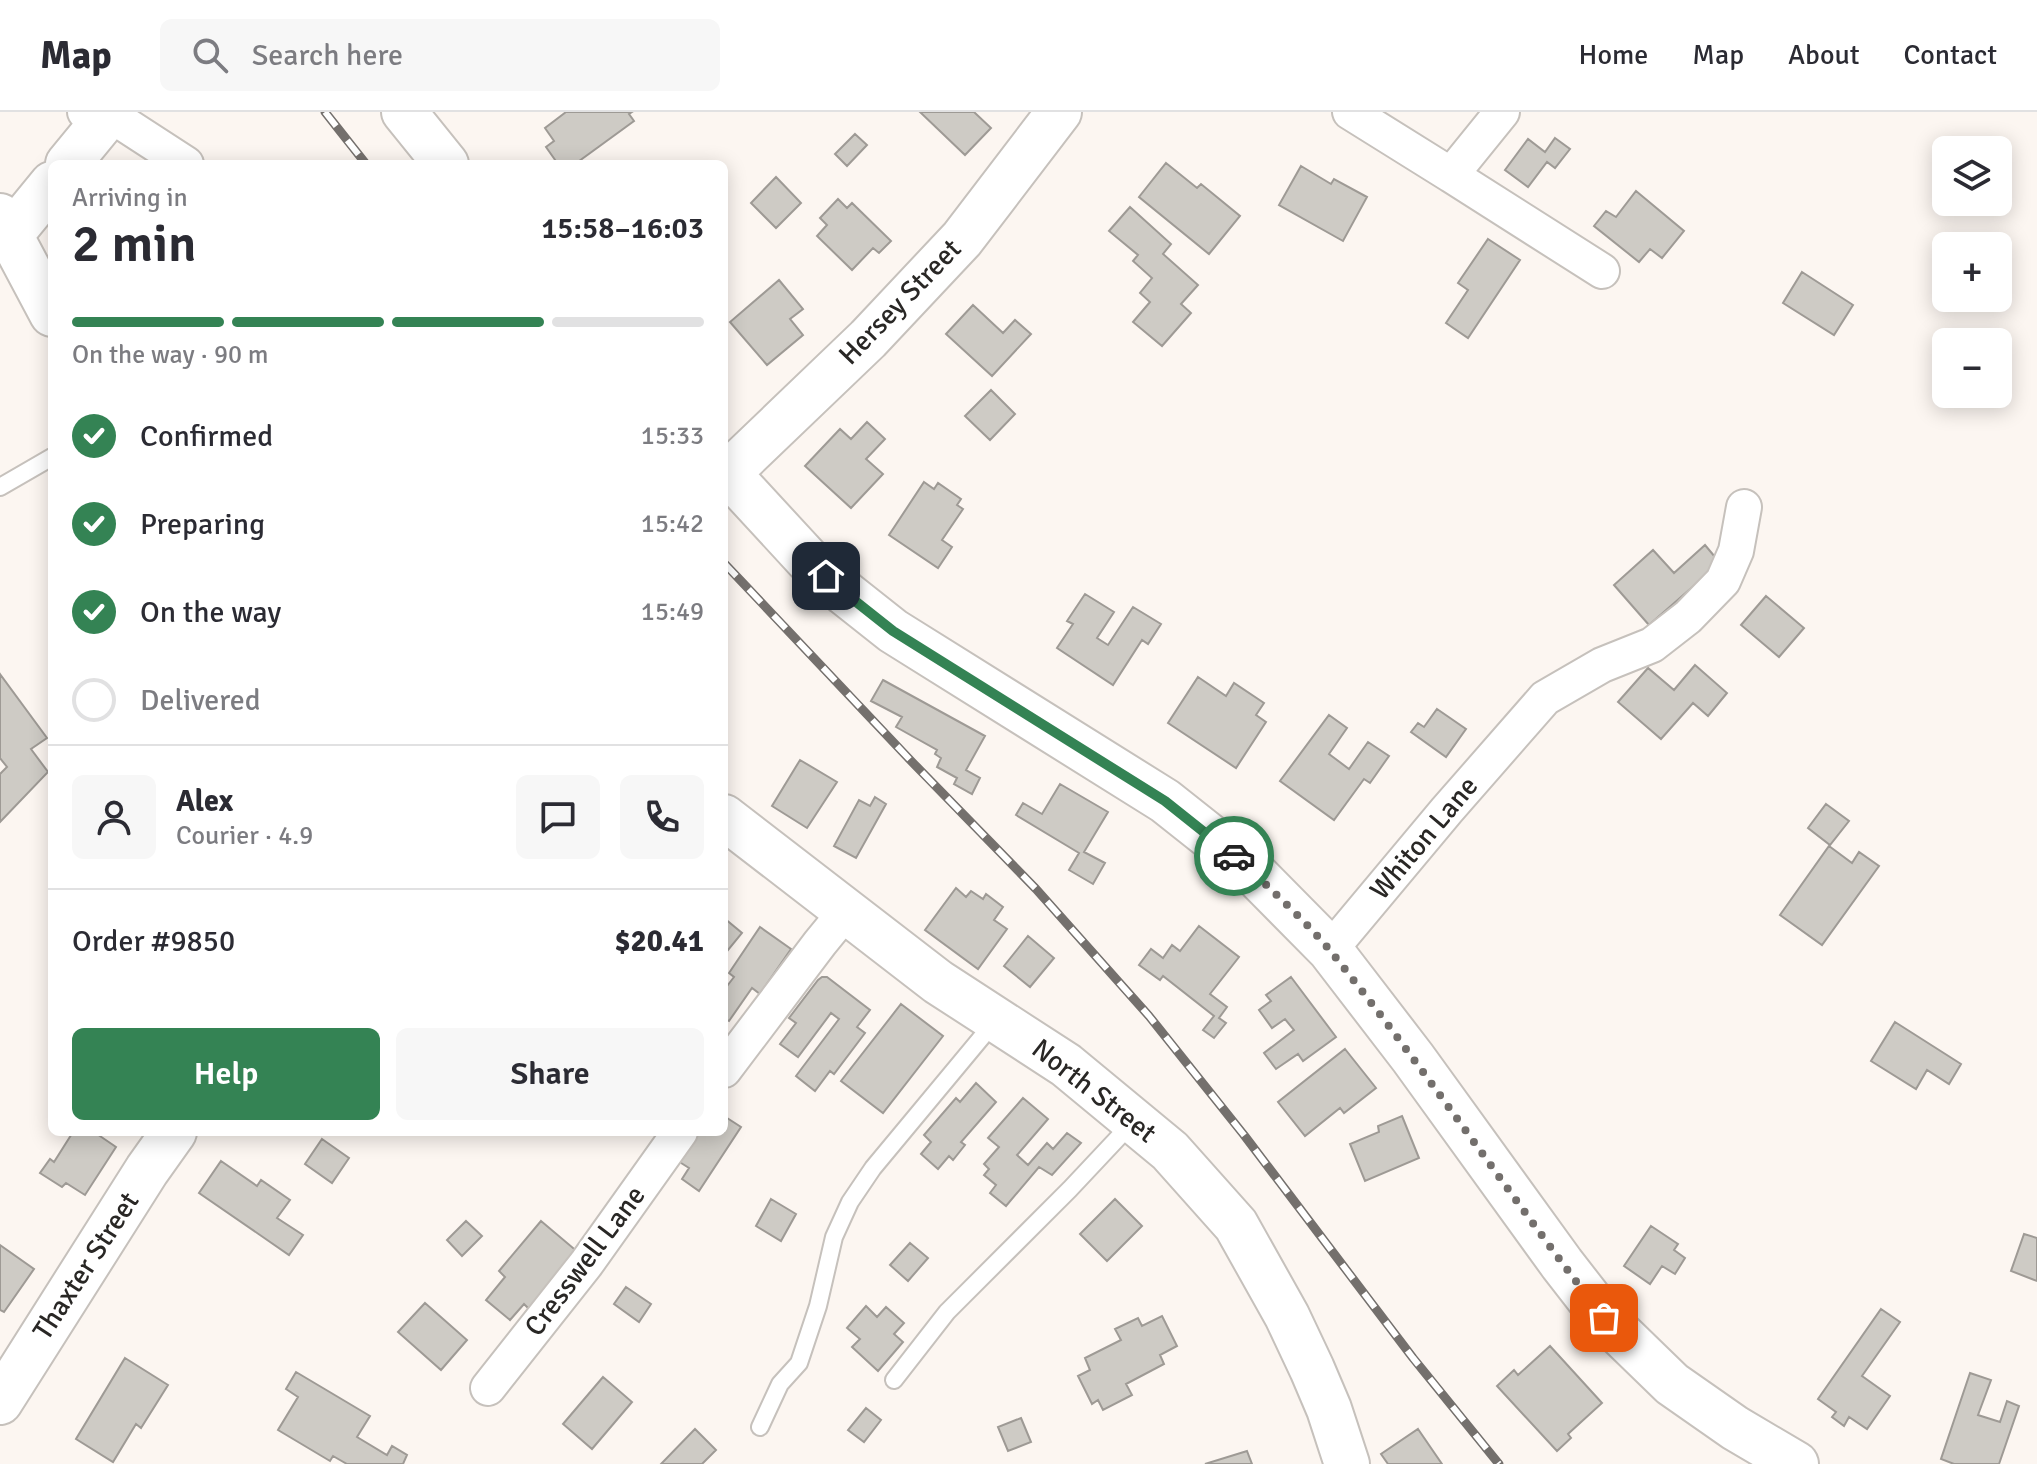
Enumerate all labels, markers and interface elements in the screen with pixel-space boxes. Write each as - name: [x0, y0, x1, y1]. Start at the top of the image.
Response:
- search box: [160, 19, 720, 91]
- text: Map: [40, 32, 112, 79]
- icon: search: [188, 33, 232, 77]
- text: Search here: [252, 37, 403, 74]
- text: Home: [1579, 38, 1648, 72]
- text: Map: [1692, 38, 1744, 72]
- text: About: [1788, 38, 1860, 72]
- text: Contact: [1904, 38, 1997, 72]
- map controls: [1932, 136, 2012, 408]
- button: layers: [1932, 136, 2012, 216]
- text: Arriving in: [72, 182, 188, 214]
- text: 15:58–16:03: [541, 210, 704, 247]
- text: 2 min: [72, 212, 197, 276]
- street label: Hersey Street: [832, 232, 968, 372]
- button: +: [1932, 232, 2012, 312]
- button: −: [1932, 328, 2012, 408]
- text: On the way · 90 m: [72, 339, 268, 371]
- icon: check: [72, 414, 116, 458]
- text: Confirmed: [140, 418, 273, 455]
- text: 15:33: [641, 420, 704, 452]
- icon: check: [72, 502, 116, 546]
- text: Preparing: [140, 506, 265, 543]
- text: 15:42: [641, 508, 704, 540]
- pin: [792, 542, 860, 610]
- icon: home: [804, 554, 848, 598]
- icon: check: [72, 590, 116, 634]
- text: On the way: [140, 594, 281, 631]
- text: 15:49: [641, 596, 704, 628]
- text: Delivered: [140, 682, 261, 719]
- street label: Whiton Lane: [1363, 770, 1485, 906]
- button: person: [72, 775, 156, 859]
- button: chat: [516, 775, 600, 859]
- button: phone: [620, 775, 704, 859]
- text: Alex: [176, 783, 233, 820]
- courier: [1194, 816, 1274, 896]
- text: Courier · 4.9: [176, 820, 313, 852]
- icon: car: [1212, 834, 1256, 878]
- text: Order #9850: [72, 923, 235, 960]
- text: $20.41: [614, 923, 704, 960]
- button: Help: [72, 1028, 380, 1120]
- button: Share: [396, 1028, 704, 1120]
- street label: North Street: [1025, 1032, 1163, 1150]
- street label: Cresswell Lane: [517, 1179, 653, 1343]
- street label: Thaxter Street: [26, 1186, 146, 1346]
- pin: [1570, 1284, 1638, 1352]
- icon: bag: [1582, 1296, 1626, 1340]

